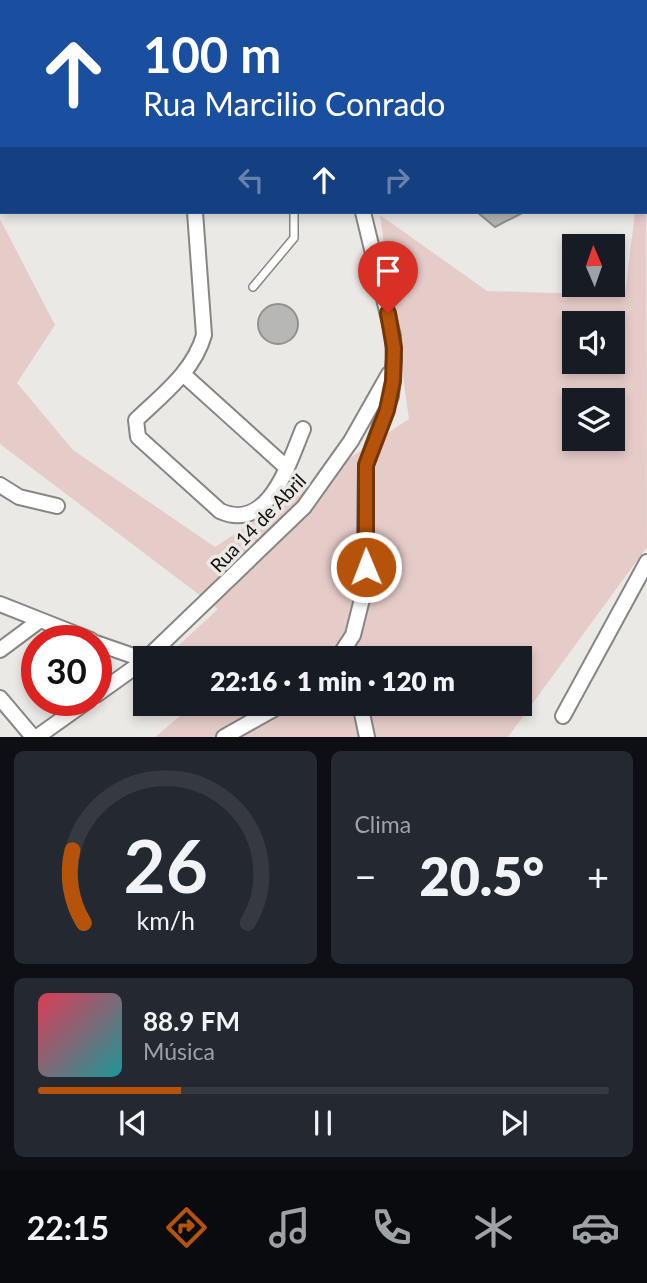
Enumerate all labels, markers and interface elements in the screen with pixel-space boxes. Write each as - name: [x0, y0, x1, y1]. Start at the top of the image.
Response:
- text: 100 m: [143, 25, 281, 83]
- icon: ahead: [28, 28, 119, 119]
- text: Rua Marcilio Conrado: [143, 84, 445, 123]
- icon: left: [232, 161, 270, 199]
- icon: ahead: [305, 161, 343, 199]
- icon: right: [378, 161, 416, 199]
- north arrow: [562, 234, 625, 298]
- map controls: [562, 234, 625, 451]
- pin: [358, 241, 418, 313]
- icon: arrive: [369, 252, 407, 290]
- button: sound: [562, 311, 625, 374]
- button: layers: [562, 388, 625, 451]
- street label: Rua 14 de Abril: [205, 469, 310, 577]
- position arrow: [329, 530, 403, 604]
- speed limit sign: 30: [21, 625, 112, 716]
- text: 22:16 · 1 min · 120 m: [210, 665, 455, 697]
- text: Clima: [355, 810, 411, 838]
- text: 26: [123, 822, 207, 910]
- text: 20.5°: [419, 845, 544, 907]
- text: −: [355, 853, 377, 899]
- text: +: [587, 853, 609, 899]
- text: km/h: [136, 905, 195, 935]
- text: 88.9 FM: [143, 1005, 240, 1037]
- text: Música: [143, 1037, 215, 1065]
- icon: previous: [114, 1104, 152, 1142]
- icon: pause: [304, 1104, 342, 1142]
- icon: next: [495, 1104, 533, 1142]
- icon: directions: [162, 1203, 211, 1252]
- icon: music: [265, 1203, 314, 1252]
- icon: phone: [367, 1203, 416, 1252]
- icon: climate: [469, 1203, 518, 1252]
- icon: car: [571, 1203, 620, 1252]
- text: 22:15: [27, 1208, 109, 1247]

